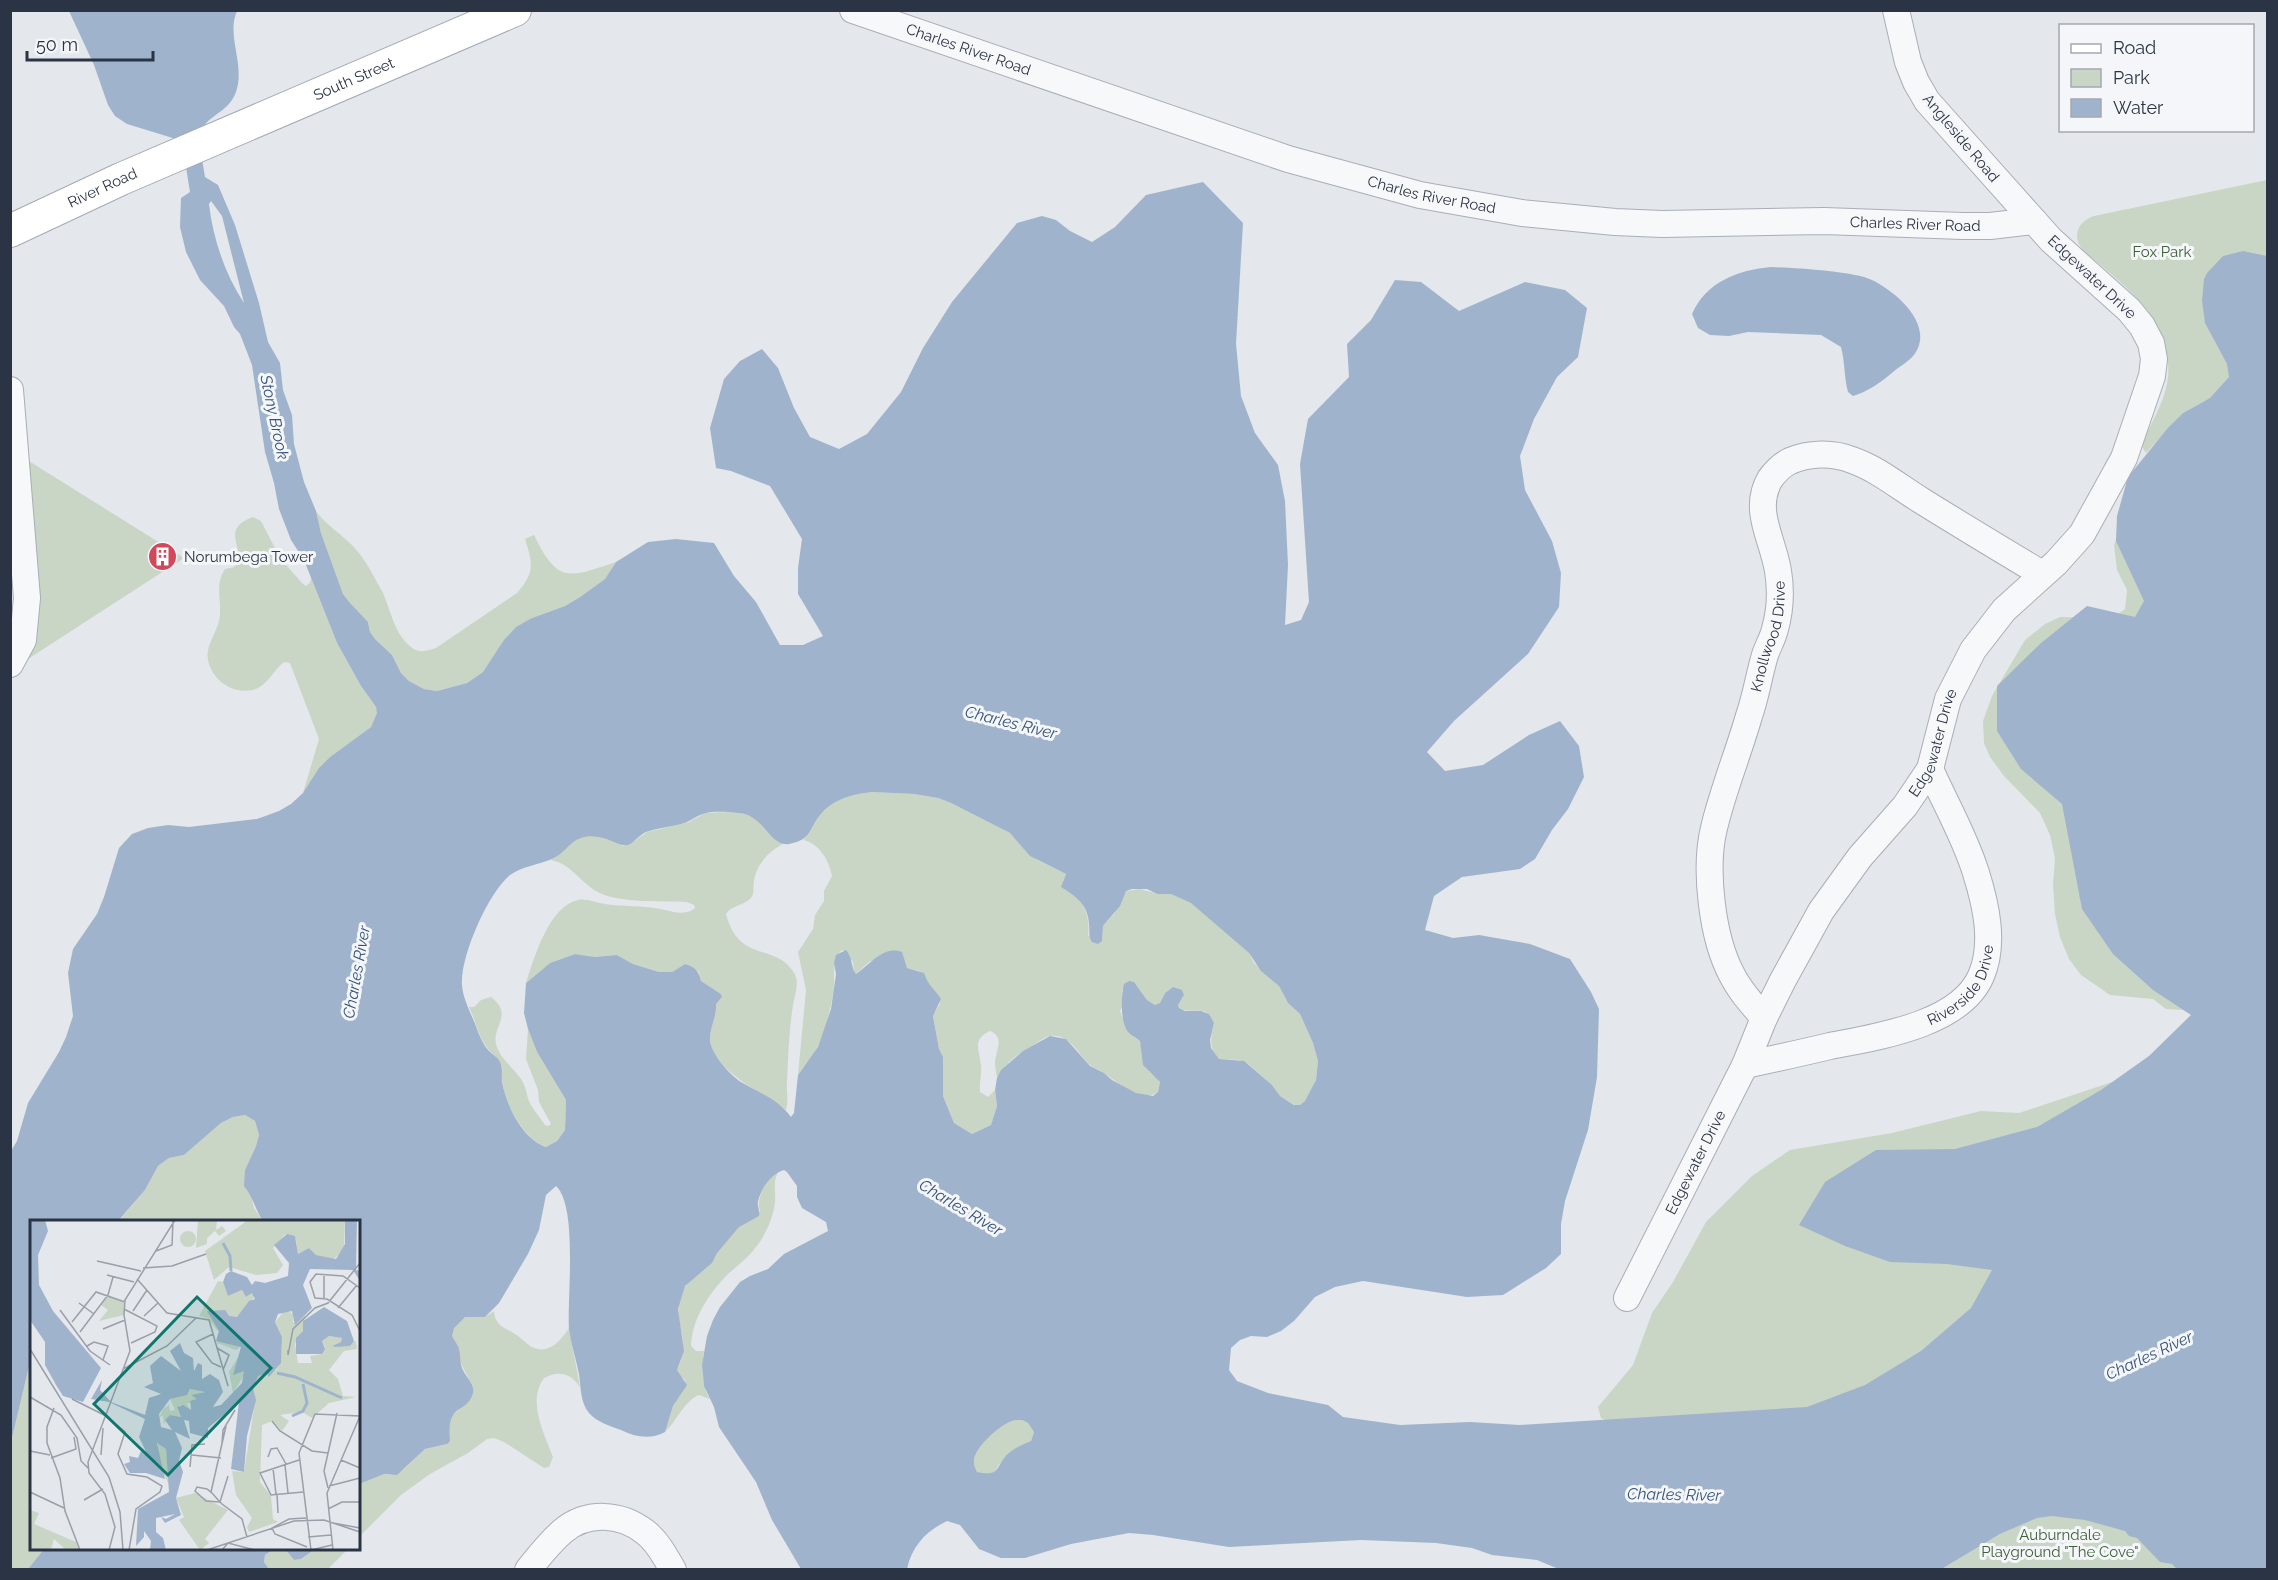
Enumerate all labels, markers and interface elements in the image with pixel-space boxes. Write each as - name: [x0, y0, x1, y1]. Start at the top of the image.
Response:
- street label: Charles River Road: [904, 20, 1033, 79]
- scale bar: [27, 24, 153, 62]
- legend: [2059, 24, 2254, 132]
- text: 50 m: [36, 34, 78, 55]
- text: Road: [2113, 37, 2156, 58]
- street label: South Street: [311, 54, 397, 104]
- text: Park: [2113, 67, 2150, 88]
- street label: Angleside Road: [1919, 90, 2003, 186]
- text: Water: [2113, 97, 2164, 118]
- street label: River Road: [65, 164, 140, 212]
- street label: Charles River Road: [1365, 172, 1497, 217]
- street label: Charles River Road: [1850, 213, 1981, 235]
- street label: Edgewater Drive: [2044, 231, 2140, 323]
- park label: Fox Park: [2133, 243, 2192, 261]
- water label: Stony Brook: [256, 372, 293, 462]
- building icon: Norumbega Tower: [147, 541, 179, 573]
- place label: Norumbega Tower: [184, 548, 314, 566]
- street label: Knollwood Drive: [1747, 580, 1789, 694]
- street label: Edgewater Drive: [1905, 685, 1961, 800]
- water label: Charles River: [963, 702, 1059, 743]
- water label: Charles River: [339, 924, 374, 1020]
- street label: Riverside Drive: [1924, 944, 1997, 1029]
- street label: Edgewater Drive: [1662, 1107, 1730, 1218]
- water label: Charles River: [916, 1175, 1006, 1240]
- inset map: [30, 1220, 360, 1550]
- water label: Charles River: [2103, 1327, 2196, 1384]
- water label: Charles River: [1627, 1484, 1722, 1505]
- park label: Auburndale Playground "The Cove": [1981, 1526, 2139, 1561]

